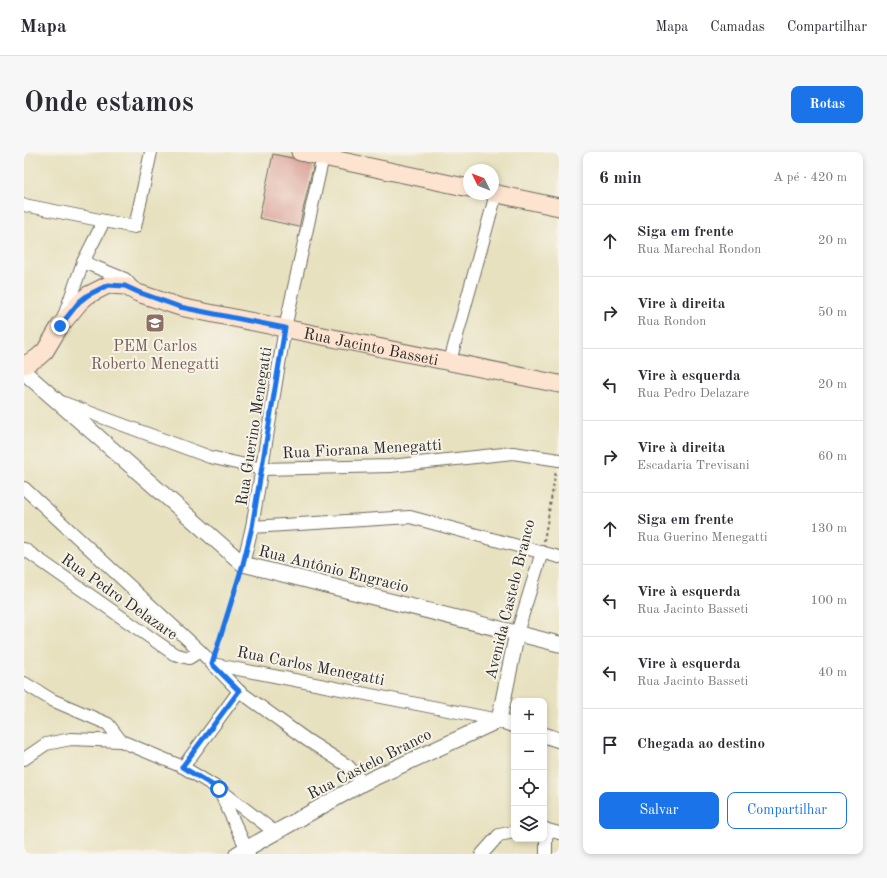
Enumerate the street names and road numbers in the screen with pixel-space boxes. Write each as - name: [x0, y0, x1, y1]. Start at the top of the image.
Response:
- street label: Rua Jacinto Basseti: [302, 326, 440, 369]
- street label: Rua Guerino Menegatti: [235, 346, 275, 507]
- street label: Rua Fiorana Menegatti: [282, 438, 442, 462]
- street label: Avenida Castelo Branco: [483, 518, 539, 681]
- street label: Rua Antônio Engracio: [257, 544, 410, 596]
- street label: Rua Pedro Delazare: [58, 551, 180, 644]
- street label: Rua Carlos Menegatti: [235, 645, 386, 689]
- street label: Rua Castelo Branco: [305, 727, 434, 803]

